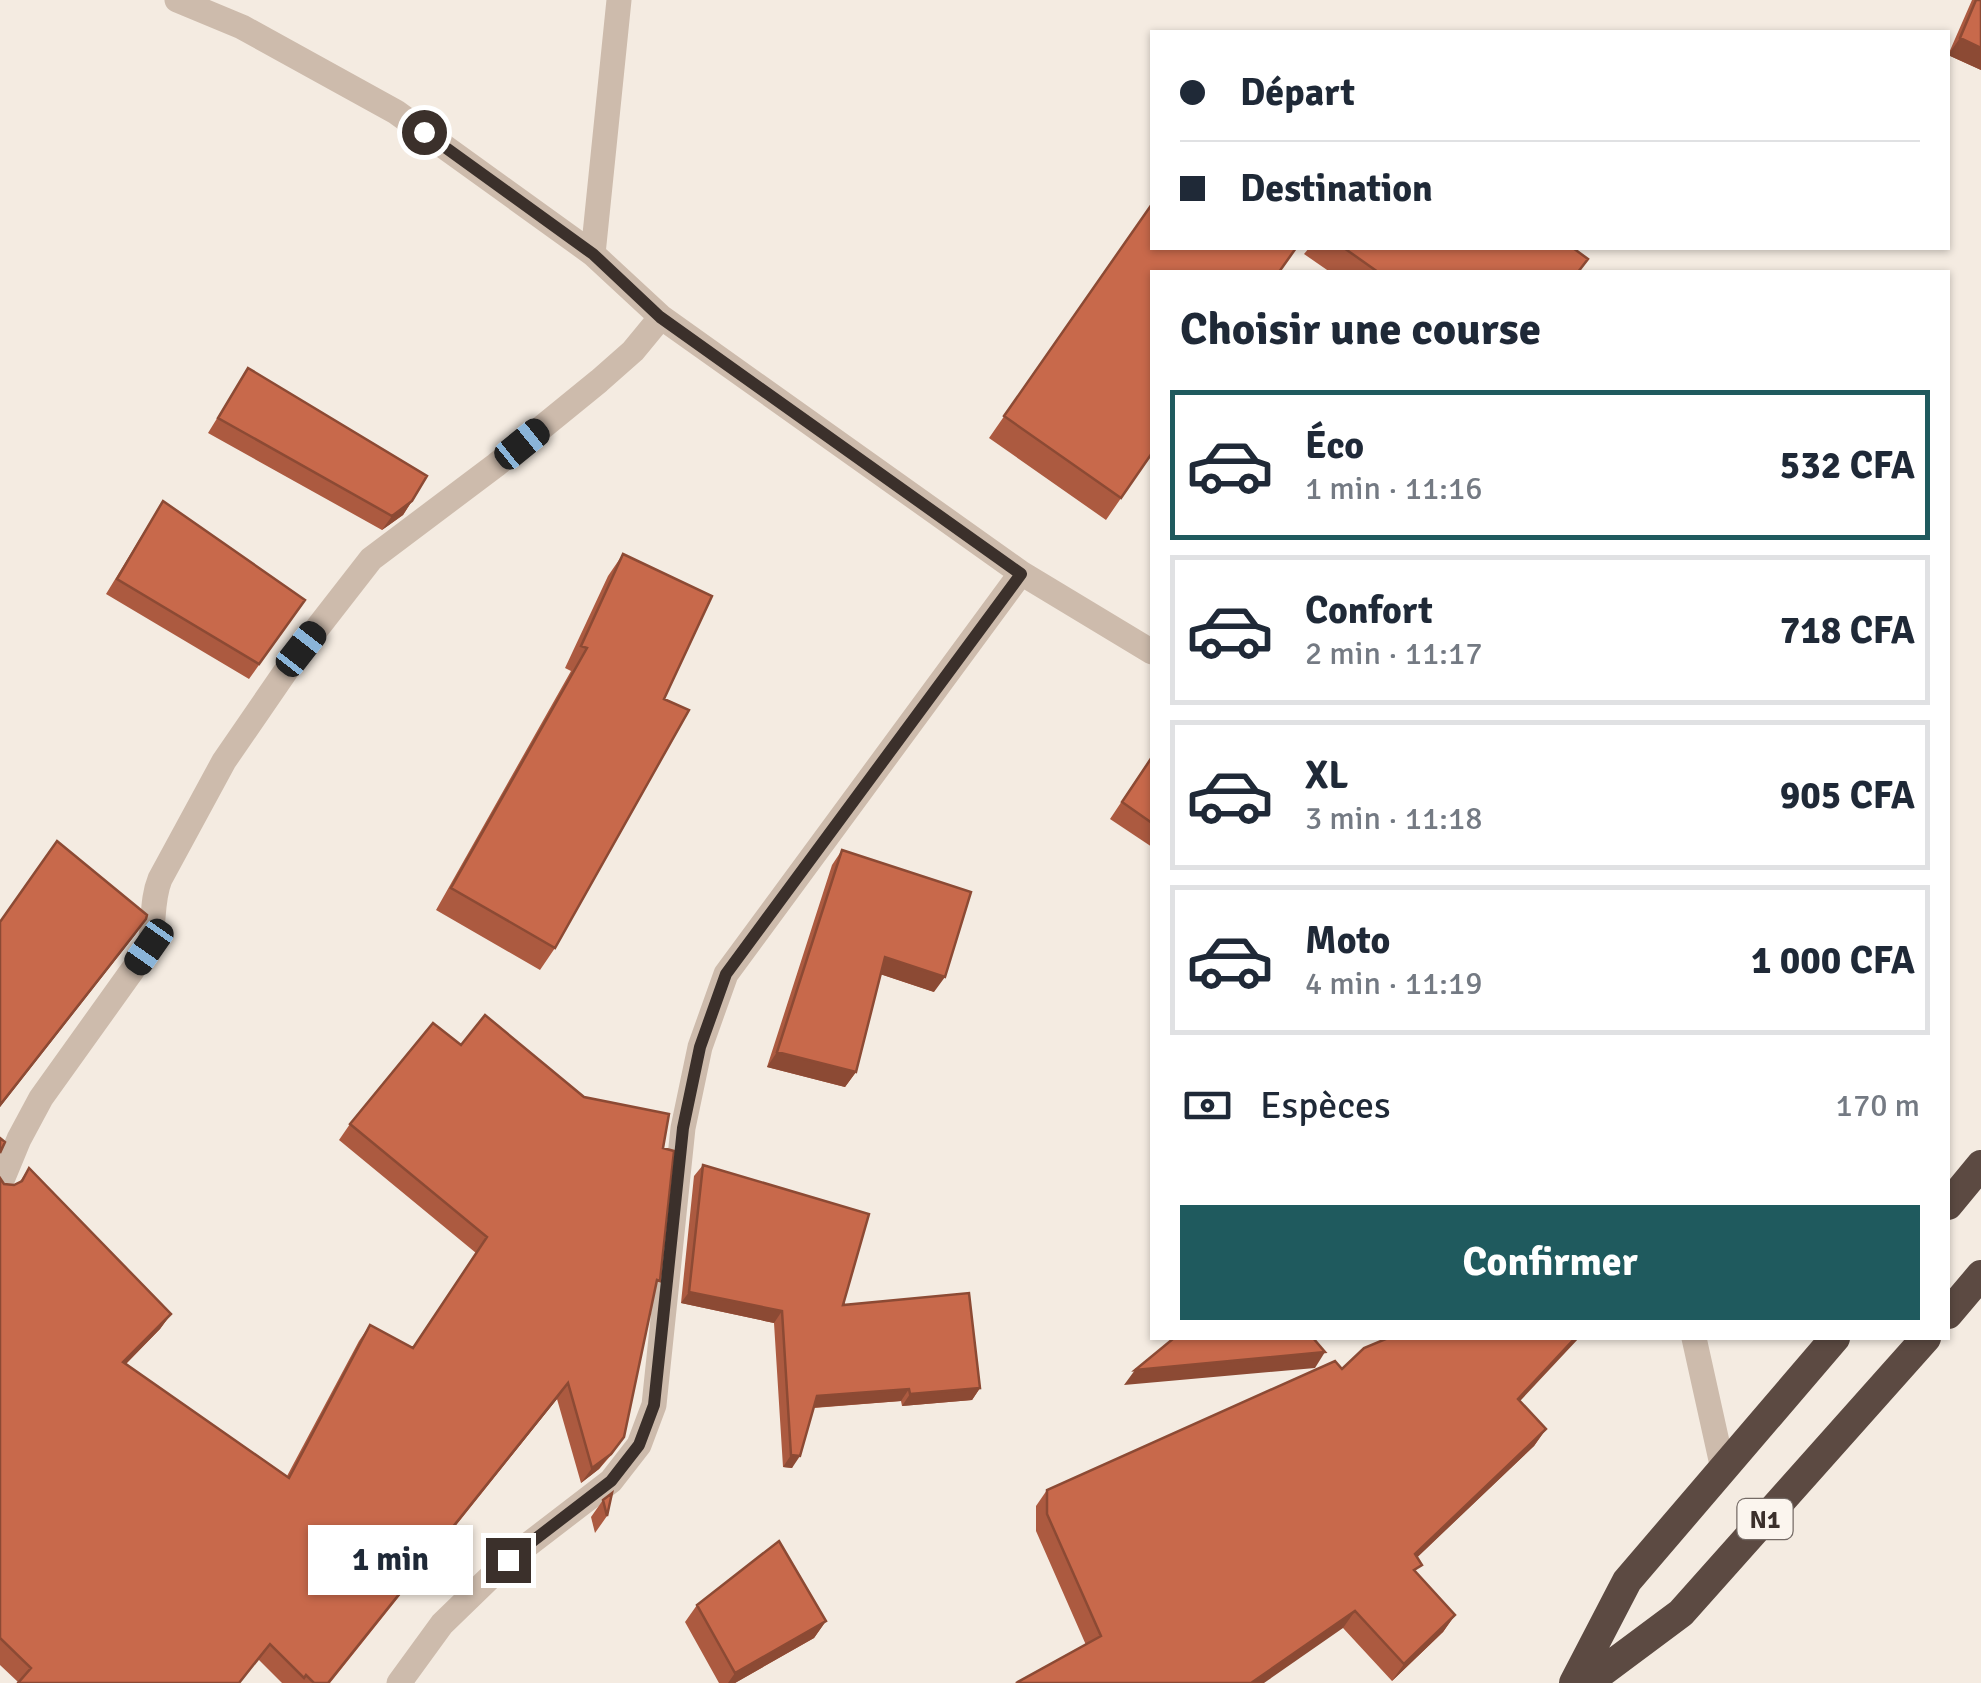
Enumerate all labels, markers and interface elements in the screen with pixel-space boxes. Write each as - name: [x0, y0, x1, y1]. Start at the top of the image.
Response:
- text: Départ: [1240, 69, 1355, 116]
- route start: [402, 110, 447, 155]
- text: Destination: [1240, 165, 1433, 212]
- text: Choisir une course: [1180, 302, 1541, 357]
- car: [489, 413, 555, 475]
- icon: car: [1185, 420, 1275, 510]
- text: Éco: [1305, 422, 1364, 469]
- text: 532 CFA: [1780, 442, 1915, 489]
- text: 1 min · 11:16: [1305, 469, 1483, 508]
- icon: car: [1185, 585, 1275, 675]
- text: Confort: [1305, 587, 1433, 634]
- text: 718 CFA: [1780, 607, 1915, 654]
- car: [271, 616, 331, 682]
- text: 2 min · 11:17: [1305, 634, 1483, 673]
- icon: car: [1185, 750, 1275, 840]
- text: XL: [1305, 752, 1348, 799]
- text: 905 CFA: [1780, 772, 1915, 819]
- text: 3 min · 11:18: [1305, 799, 1483, 838]
- car: [120, 914, 178, 980]
- icon: car: [1185, 915, 1275, 1005]
- text: Moto: [1305, 917, 1390, 964]
- text: 1 000 CFA: [1751, 937, 1915, 984]
- text: 4 min · 11:19: [1305, 964, 1483, 1003]
- icon: cash: [1180, 1078, 1235, 1133]
- text: Espèces: [1260, 1082, 1391, 1129]
- text: 170 m: [1836, 1086, 1920, 1125]
- button: Confirmer: [1180, 1205, 1920, 1320]
- road number: N1: [1738, 1499, 1792, 1539]
- callout: 1 min: [308, 1525, 473, 1595]
- route end: [486, 1538, 531, 1583]
- text: 1 min: [352, 1540, 429, 1579]

